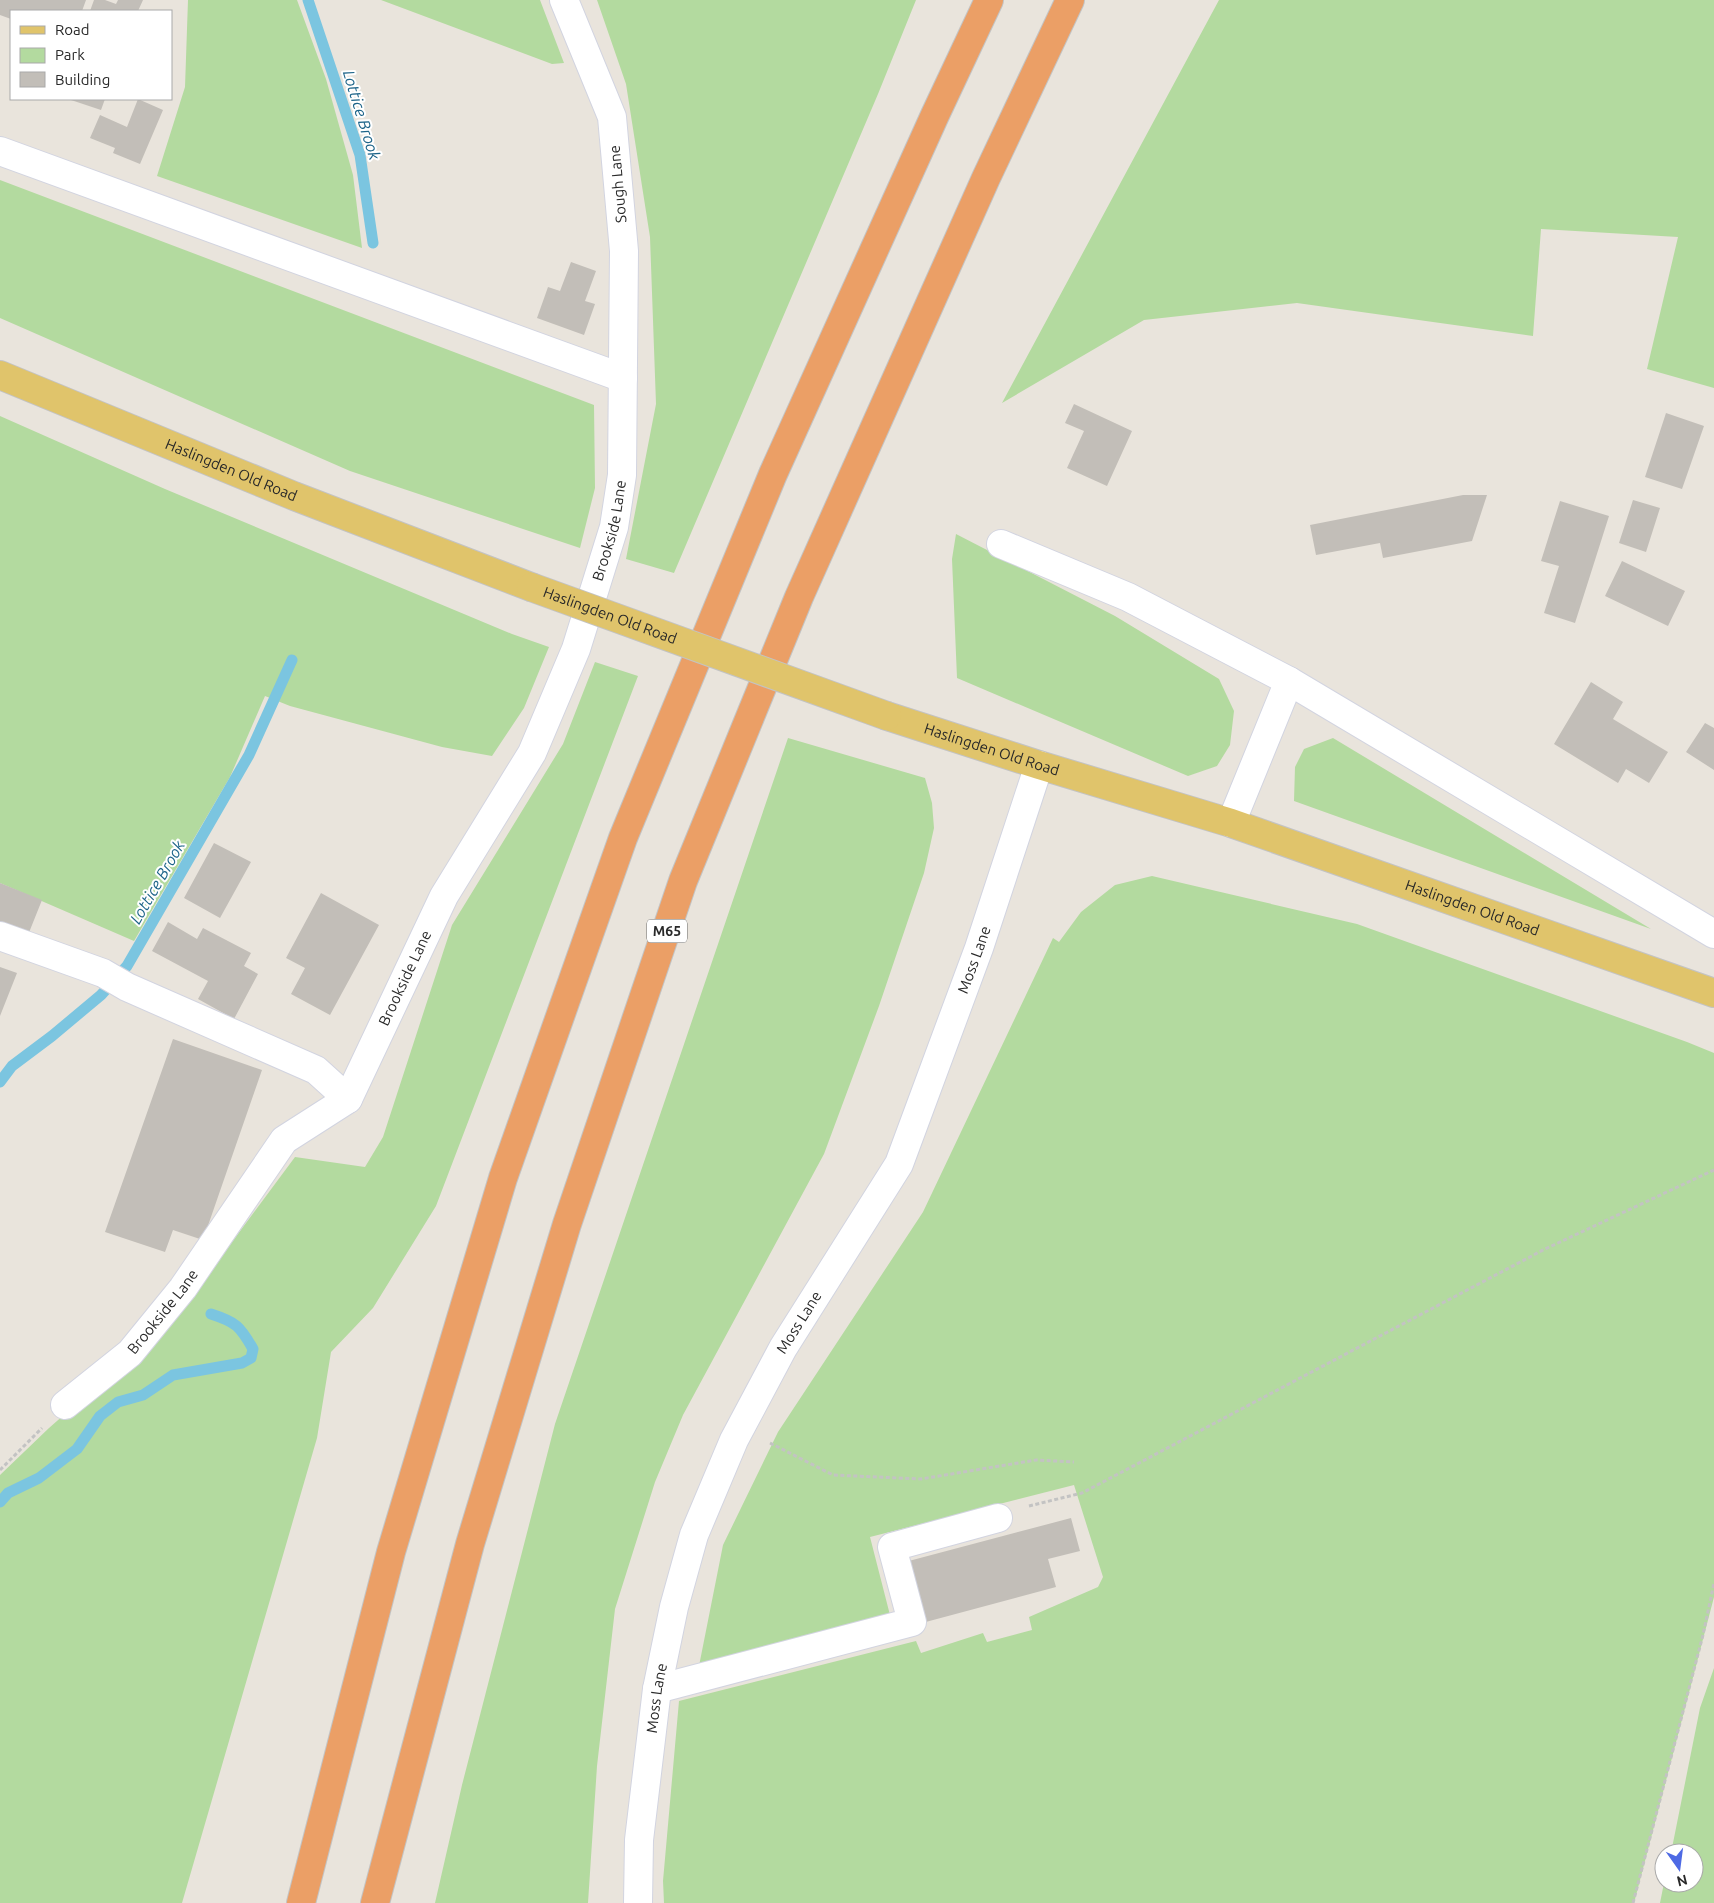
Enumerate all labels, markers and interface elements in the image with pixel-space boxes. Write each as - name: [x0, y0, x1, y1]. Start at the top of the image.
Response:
- legend: [10, 10, 172, 100]
- text: Road: [55, 21, 90, 38]
- text: Park: [55, 46, 85, 63]
- water label: Lottice Brook: [340, 68, 384, 163]
- text: Building: [55, 71, 110, 88]
- street label: Sough Lane: [606, 144, 629, 224]
- street label: Haslingden Old Road: [163, 435, 300, 504]
- street label: Brookside Lane: [589, 479, 629, 583]
- street label: Haslingden Old Road: [541, 583, 679, 647]
- street label: Haslingden Old Road: [922, 720, 1062, 779]
- water label: Lottice Brook: [126, 837, 188, 927]
- street label: Haslingden Old Road: [1403, 876, 1542, 939]
- road number: M65: [647, 919, 687, 942]
- street label: Moss Lane: [954, 924, 994, 996]
- street label: Brookside Lane: [375, 928, 434, 1028]
- street label: Brookside Lane: [124, 1266, 201, 1357]
- street label: Moss Lane: [773, 1288, 825, 1357]
- street label: Moss Lane: [643, 1662, 670, 1734]
- north arrow: [1654, 1843, 1704, 1893]
- text: N: [1675, 1872, 1689, 1890]

